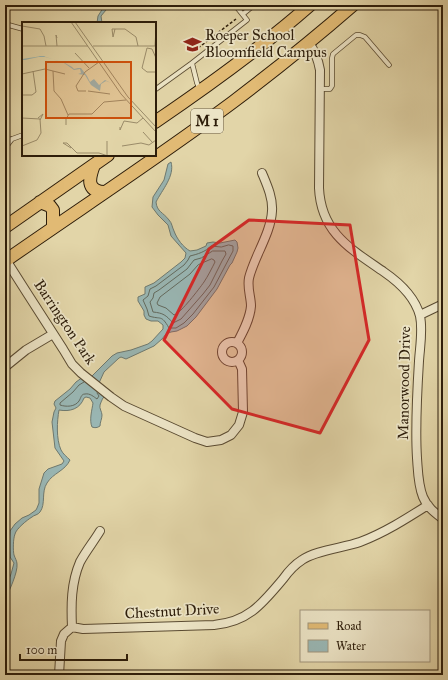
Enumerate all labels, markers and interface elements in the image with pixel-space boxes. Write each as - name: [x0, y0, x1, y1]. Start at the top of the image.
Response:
- inset map: [22, 22, 156, 156]
- place label: Roeper School Bloomfield Campus: [205, 26, 327, 61]
- school or university icon: Roeper School Bloomfield Campus: [182, 34, 202, 54]
- road number: M 1: [191, 109, 223, 133]
- street label: Barrington Park: [30, 276, 100, 368]
- street label: Manorwood Drive: [394, 326, 414, 440]
- street label: Chestnut Drive: [124, 600, 220, 622]
- legend: [300, 610, 430, 662]
- text: Road: [336, 619, 362, 633]
- scale bar: [20, 636, 127, 662]
- text: Water: [336, 639, 366, 653]
- text: 100 m: [26, 643, 57, 657]

